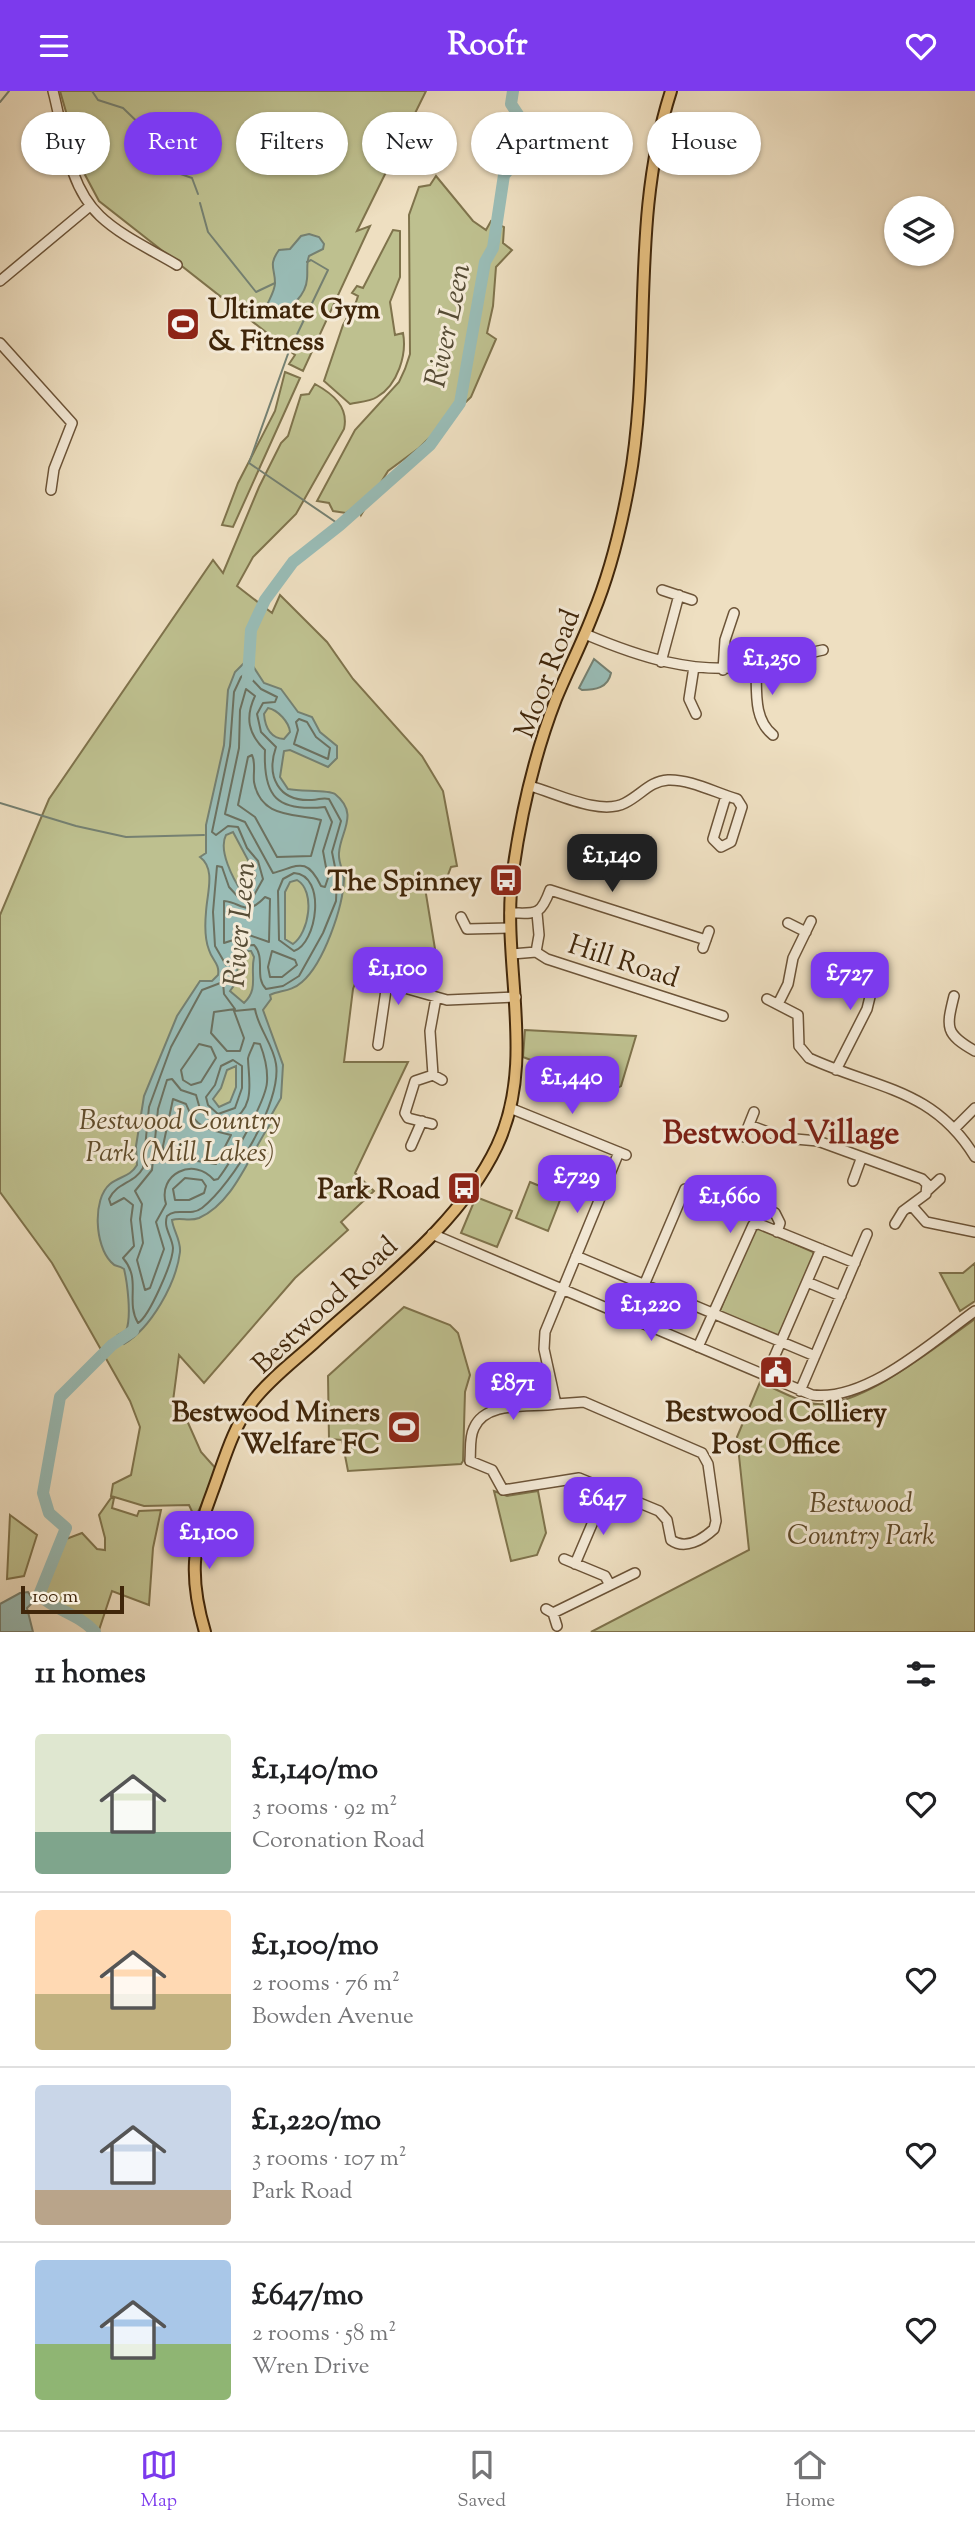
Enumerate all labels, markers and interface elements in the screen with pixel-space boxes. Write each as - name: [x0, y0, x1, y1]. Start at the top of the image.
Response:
- text: Roofr: [447, 23, 528, 69]
- icon: menu: [35, 27, 73, 65]
- icon: heart: [902, 27, 940, 65]
- chip: Buy: [21, 112, 110, 175]
- chip: Rent: [124, 112, 222, 175]
- chip: Filters: [236, 112, 348, 175]
- chip: New: [362, 112, 457, 175]
- chip: Apartment: [471, 112, 633, 175]
- chip: House: [647, 112, 761, 175]
- map controls: [884, 196, 954, 266]
- button: layers: [884, 196, 954, 266]
- water label: River Leen: [415, 259, 484, 392]
- place label: Ultimate Gym & Fitness: [208, 291, 381, 363]
- sports icon: Ultimate Gym & Fitness: [164, 305, 202, 343]
- street label: Moor Road: [506, 604, 592, 744]
- pin: £1,250: [715, 637, 829, 697]
- text: £1,250: [743, 643, 801, 676]
- pin: £1,140: [555, 835, 669, 894]
- text: £1,140: [583, 840, 641, 873]
- water label: River Leen: [215, 859, 268, 989]
- bus stop icon: The Spinney: [487, 861, 525, 899]
- place label: The Spinney: [328, 863, 482, 903]
- street label: Hill Road: [562, 926, 684, 1000]
- pin: £1,100: [341, 947, 455, 1007]
- text: £1,100: [369, 953, 427, 986]
- pin: £727: [809, 953, 891, 1012]
- text: £727: [827, 958, 873, 991]
- pin: £1,440: [515, 1056, 629, 1116]
- text: £1,440: [541, 1062, 603, 1095]
- park label: Bestwood Country Park (Mill Lakes): [79, 1102, 281, 1174]
- district label: Bestwood Village: [662, 1112, 900, 1158]
- pin: £729: [536, 1155, 618, 1215]
- text: £729: [554, 1161, 600, 1194]
- bus stop icon: Park Road: [445, 1169, 483, 1207]
- place label: Park Road: [318, 1171, 440, 1211]
- pin: £1,660: [673, 1175, 787, 1235]
- text: £1,660: [700, 1181, 760, 1214]
- street label: Bestwood Road: [244, 1228, 408, 1385]
- pin: £1,220: [594, 1283, 708, 1343]
- text: £1,220: [621, 1289, 681, 1322]
- public building icon: Bestwood Colliery Post Office: [757, 1353, 795, 1391]
- pin: £871: [472, 1363, 554, 1422]
- text: £871: [491, 1368, 535, 1401]
- place label: Bestwood Miners Welfare FC: [172, 1394, 380, 1466]
- place label: Bestwood Colliery Post Office: [665, 1394, 887, 1466]
- sports icon: Bestwood Miners Welfare FC: [385, 1408, 423, 1446]
- pin: £647: [562, 1477, 644, 1537]
- text: £647: [580, 1483, 626, 1516]
- park label: Bestwood Country Park: [787, 1485, 935, 1557]
- pin: £1,100: [152, 1511, 266, 1571]
- text: £1,100: [180, 1517, 238, 1550]
- scale bar: [21, 1583, 124, 1615]
- text: 100 m: [32, 1584, 78, 1611]
- text: 11 homes: [35, 1653, 146, 1696]
- icon: filters: [902, 1655, 940, 1693]
- text: £1,140/mo: [252, 1749, 378, 1792]
- icon: home: [91, 1762, 175, 1846]
- icon: heart: [902, 1785, 940, 1823]
- text: 3 rooms · 92 m²: [252, 1792, 397, 1825]
- text: Coronation Road: [252, 1825, 425, 1858]
- text: £1,100/mo: [252, 1925, 379, 1968]
- icon: home: [91, 1938, 175, 2022]
- icon: heart: [902, 1961, 940, 1999]
- text: 2 rooms · 76 m²: [252, 1968, 400, 2001]
- text: Bowden Avenue: [252, 2001, 414, 2034]
- text: £1,220/mo: [252, 2100, 381, 2143]
- icon: home: [91, 2113, 175, 2197]
- icon: heart: [902, 2136, 940, 2174]
- text: 3 rooms · 107 m²: [252, 2143, 407, 2176]
- text: Park Road: [252, 2176, 353, 2209]
- text: £647/mo: [252, 2275, 363, 2318]
- icon: home: [91, 2288, 175, 2372]
- icon: heart: [902, 2311, 940, 2349]
- text: 2 rooms · 58 m²: [252, 2318, 396, 2351]
- text: Wren Drive: [252, 2351, 369, 2384]
- tab: Map: [140, 2446, 178, 2515]
- tab: Saved: [457, 2446, 506, 2515]
- tab: Home: [785, 2446, 835, 2515]

